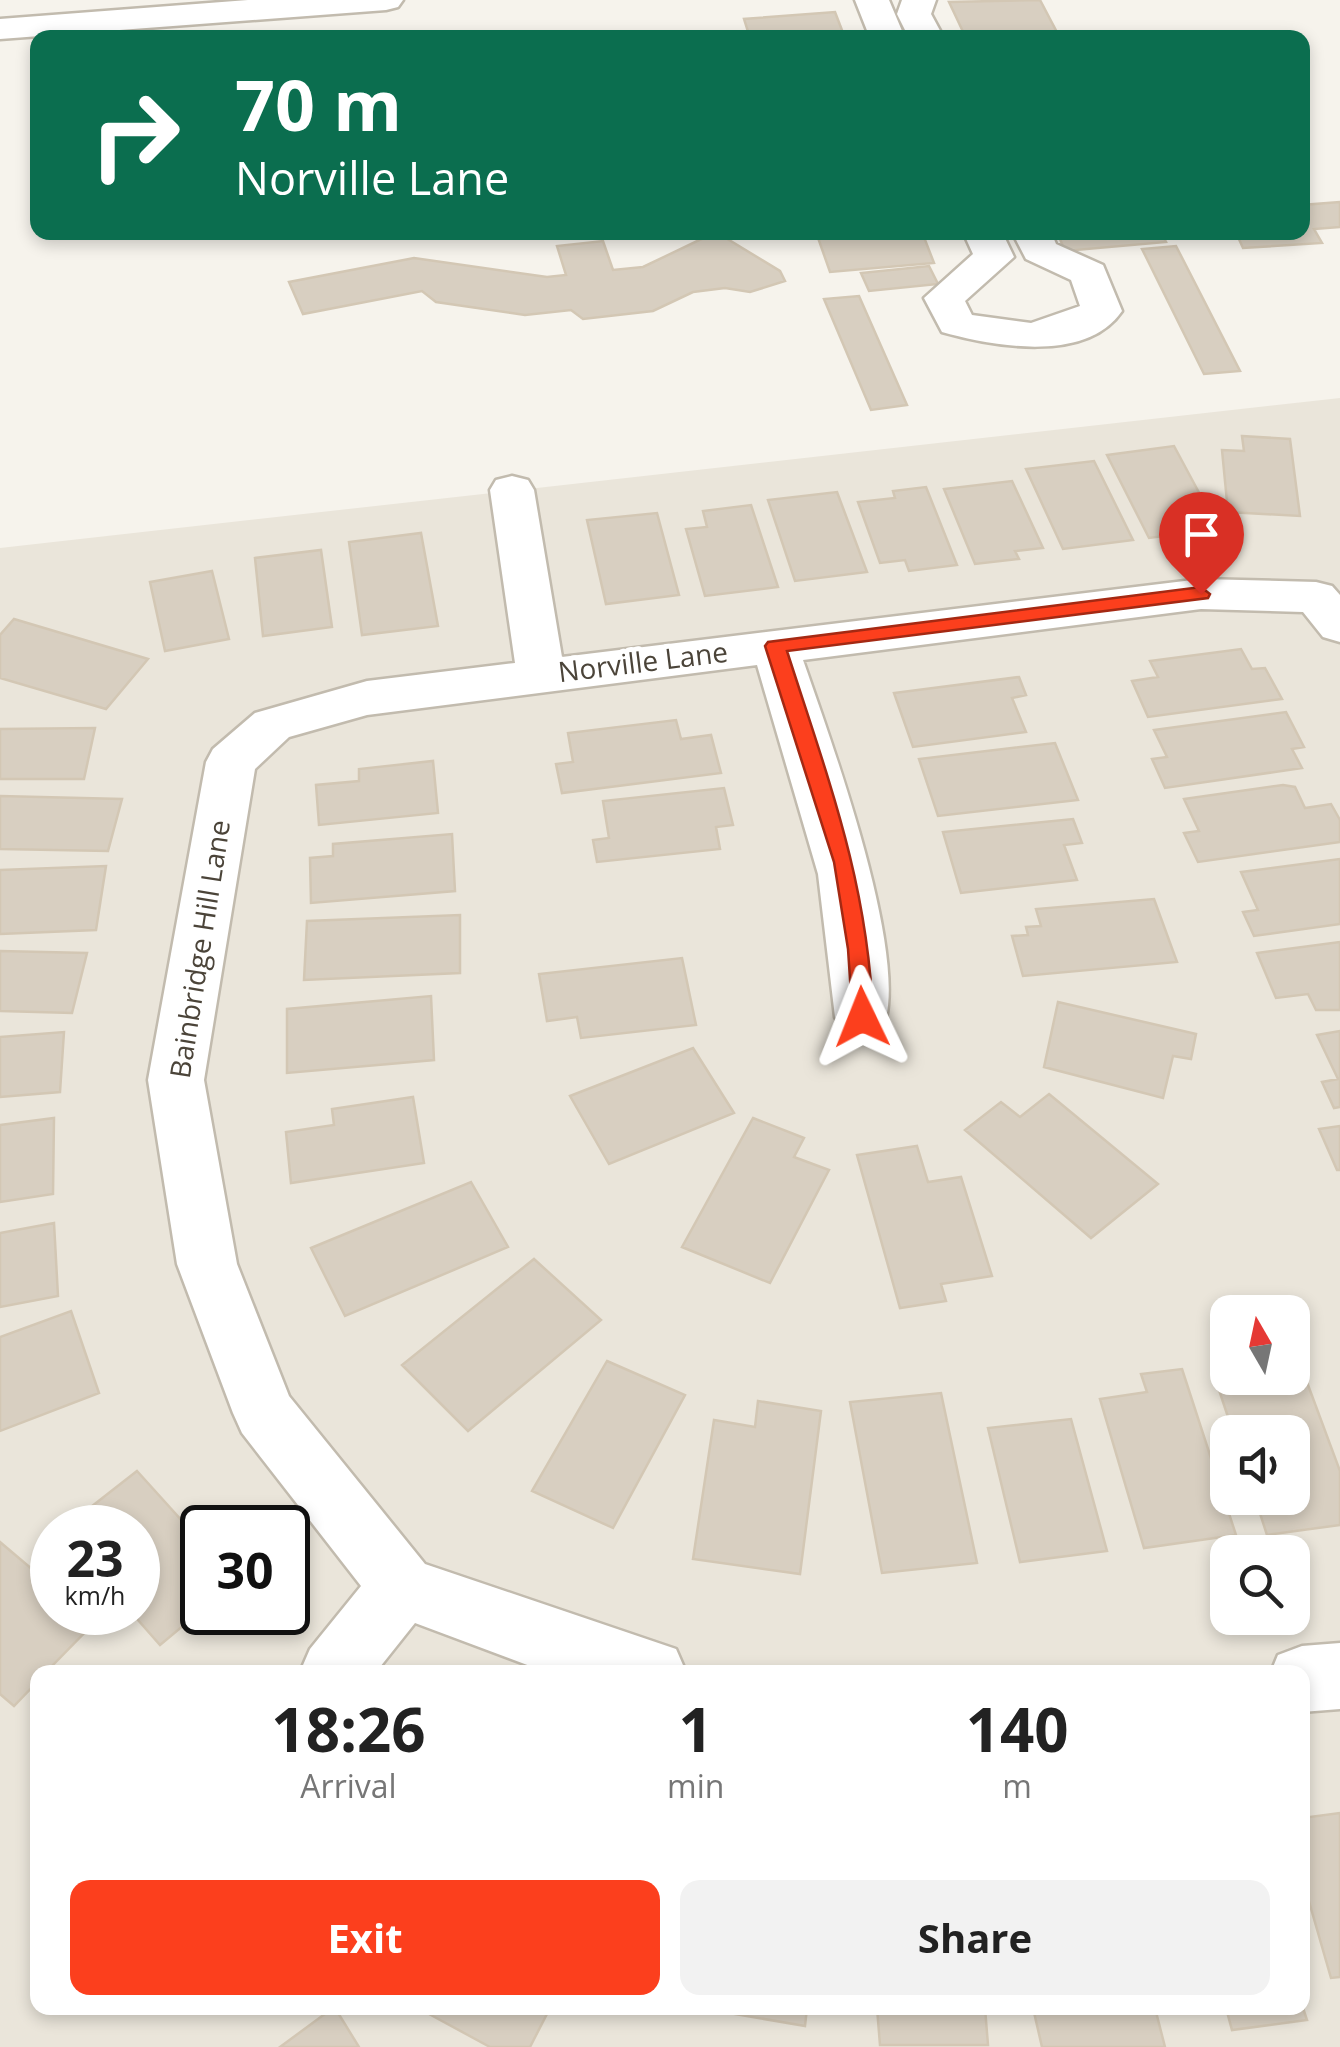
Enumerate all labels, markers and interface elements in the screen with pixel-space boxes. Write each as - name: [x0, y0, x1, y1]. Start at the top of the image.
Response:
- text: 70 m: [235, 56, 402, 152]
- icon: right: [70, 70, 200, 200]
- text: Norville Lane: [235, 147, 509, 208]
- pin: [1159, 492, 1244, 595]
- icon: arrive: [1174, 507, 1229, 562]
- street label: Norville Lane: [556, 632, 730, 690]
- street label: Bainbridge Hill Lane: [160, 817, 238, 1081]
- position arrow: [810, 965, 914, 1069]
- north arrow: [1210, 1295, 1310, 1395]
- map controls: [1210, 1295, 1310, 1635]
- button: sound: [1210, 1415, 1310, 1515]
- speed limit sign: 30: [180, 1505, 310, 1635]
- text: 23: [66, 1524, 124, 1592]
- button: search: [1210, 1535, 1310, 1635]
- text: km/h: [65, 1578, 125, 1612]
- text: 18:26: [271, 1688, 426, 1770]
- text: 1: [679, 1688, 713, 1770]
- text: 140: [966, 1688, 1069, 1770]
- text: Arrival: [300, 1764, 397, 1807]
- text: min: [667, 1764, 724, 1807]
- text: m: [1002, 1764, 1032, 1807]
- button: Exit: [70, 1880, 660, 1995]
- button: Share: [680, 1880, 1270, 1995]

